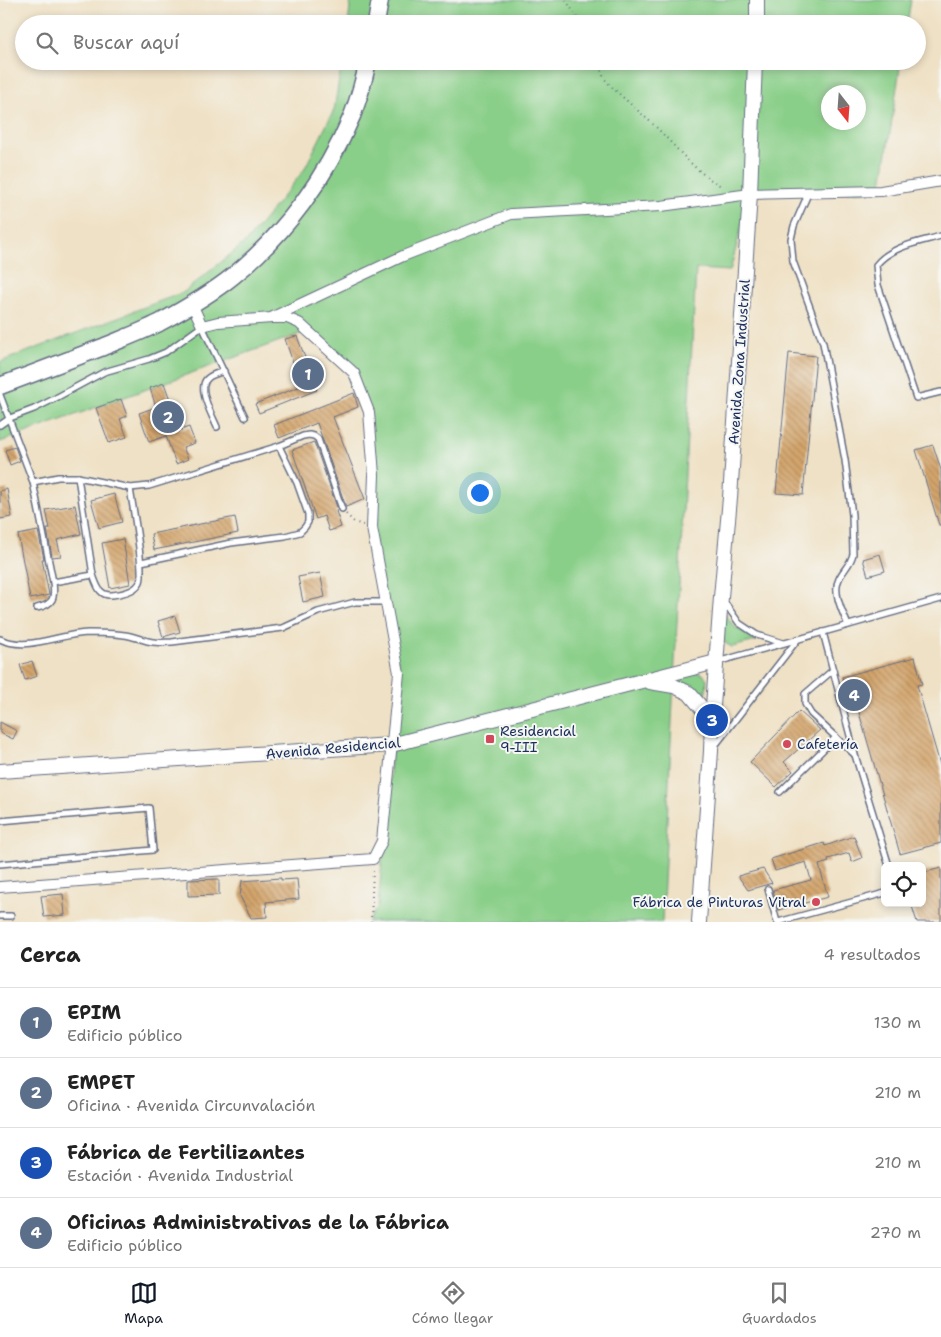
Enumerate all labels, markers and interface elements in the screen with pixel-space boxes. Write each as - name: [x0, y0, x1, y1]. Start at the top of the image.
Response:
- search box: [15, 15, 926, 70]
- icon: search: [33, 29, 61, 57]
- text: Buscar aquí: [73, 30, 179, 55]
- north arrow: [821, 85, 866, 130]
- street label: Avenida Zona Industrial: [724, 278, 754, 445]
- pin: 1: [292, 355, 324, 393]
- pin: 2: [152, 398, 184, 436]
- your location: [467, 480, 493, 506]
- pin: 4: [838, 676, 870, 714]
- pin: 3: [696, 701, 728, 739]
- place label: Residencial 9-III: [500, 722, 577, 756]
- street label: Avenida Residencial: [265, 733, 402, 763]
- marker: Residencial 9-III: [484, 733, 496, 745]
- place label: Cafetería: [797, 735, 859, 753]
- marker: Cafetería: [781, 738, 793, 750]
- map controls: [881, 862, 926, 907]
- button: locate: [881, 862, 926, 907]
- place label: Fábrica de Pinturas Vitral: [632, 893, 807, 911]
- marker: Fábrica de Pinturas Vitral: [810, 896, 822, 908]
- text: Cerca: [20, 941, 81, 969]
- text: 4 resultados: [823, 944, 921, 965]
- text: EPIM: [67, 1000, 121, 1025]
- text: 1: [32, 1012, 40, 1033]
- text: 130 m: [874, 1012, 921, 1033]
- text: Edificio público: [67, 1025, 182, 1046]
- text: EMPET: [67, 1070, 135, 1095]
- text: 2: [30, 1082, 42, 1103]
- text: 210 m: [874, 1082, 921, 1103]
- text: Oficina · Avenida Circunvalación: [67, 1095, 315, 1116]
- text: Fábrica de Fertilizantes: [67, 1140, 305, 1165]
- text: 3: [30, 1152, 42, 1173]
- text: 210 m: [874, 1152, 921, 1173]
- text: Estación · Avenida Industrial: [67, 1165, 293, 1186]
- text: Oficinas Administrativas de la Fábrica: [67, 1210, 449, 1235]
- text: 4: [30, 1222, 42, 1243]
- text: 270 m: [870, 1222, 921, 1243]
- text: Edificio público: [67, 1235, 182, 1256]
- tab: Mapa: [124, 1279, 163, 1327]
- tab: Cómo llegar: [412, 1279, 493, 1327]
- tab: Guardados: [742, 1279, 817, 1327]

